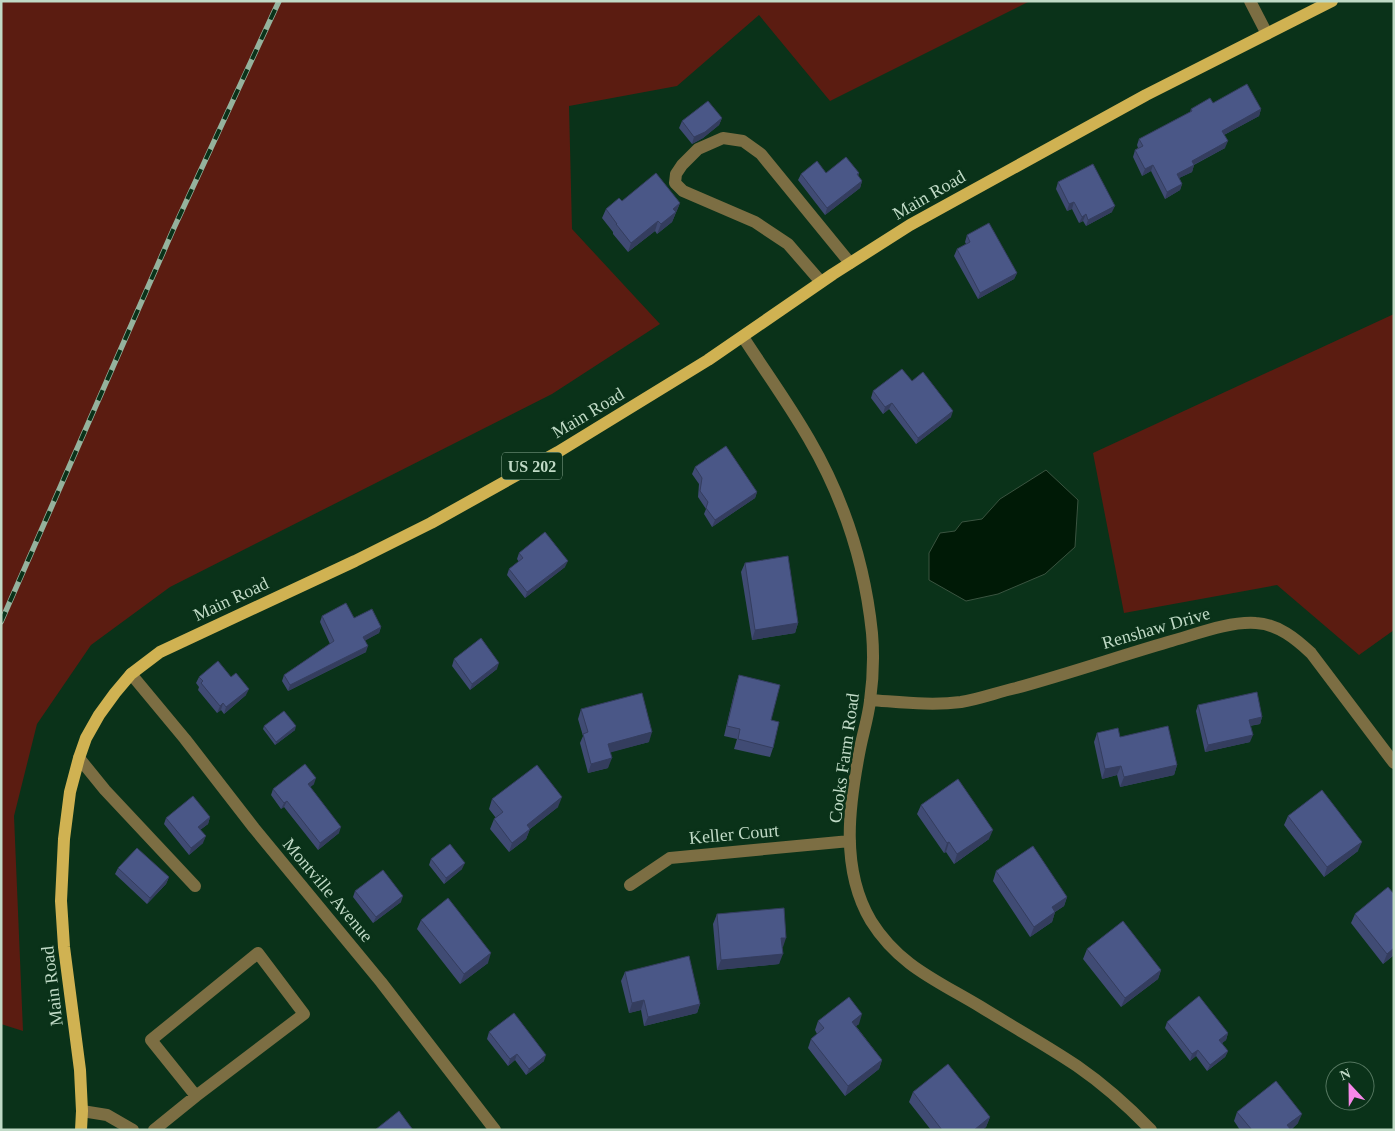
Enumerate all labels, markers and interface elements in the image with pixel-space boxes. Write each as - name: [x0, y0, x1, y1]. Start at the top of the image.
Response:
- street label: Main Road: [889, 166, 969, 224]
- street label: Main Road: [548, 384, 628, 442]
- road number: US 202: [502, 452, 562, 480]
- street label: Main Road: [190, 573, 272, 625]
- street label: Renshaw Drive: [1100, 603, 1212, 653]
- street label: Cooks Farm Road: [825, 692, 863, 824]
- street label: Keller Court: [688, 820, 780, 848]
- street label: Montville Avenue: [279, 834, 377, 946]
- street label: Main Road: [37, 945, 67, 1027]
- north arrow: [1325, 1061, 1375, 1111]
- text: N: [1338, 1066, 1353, 1083]

